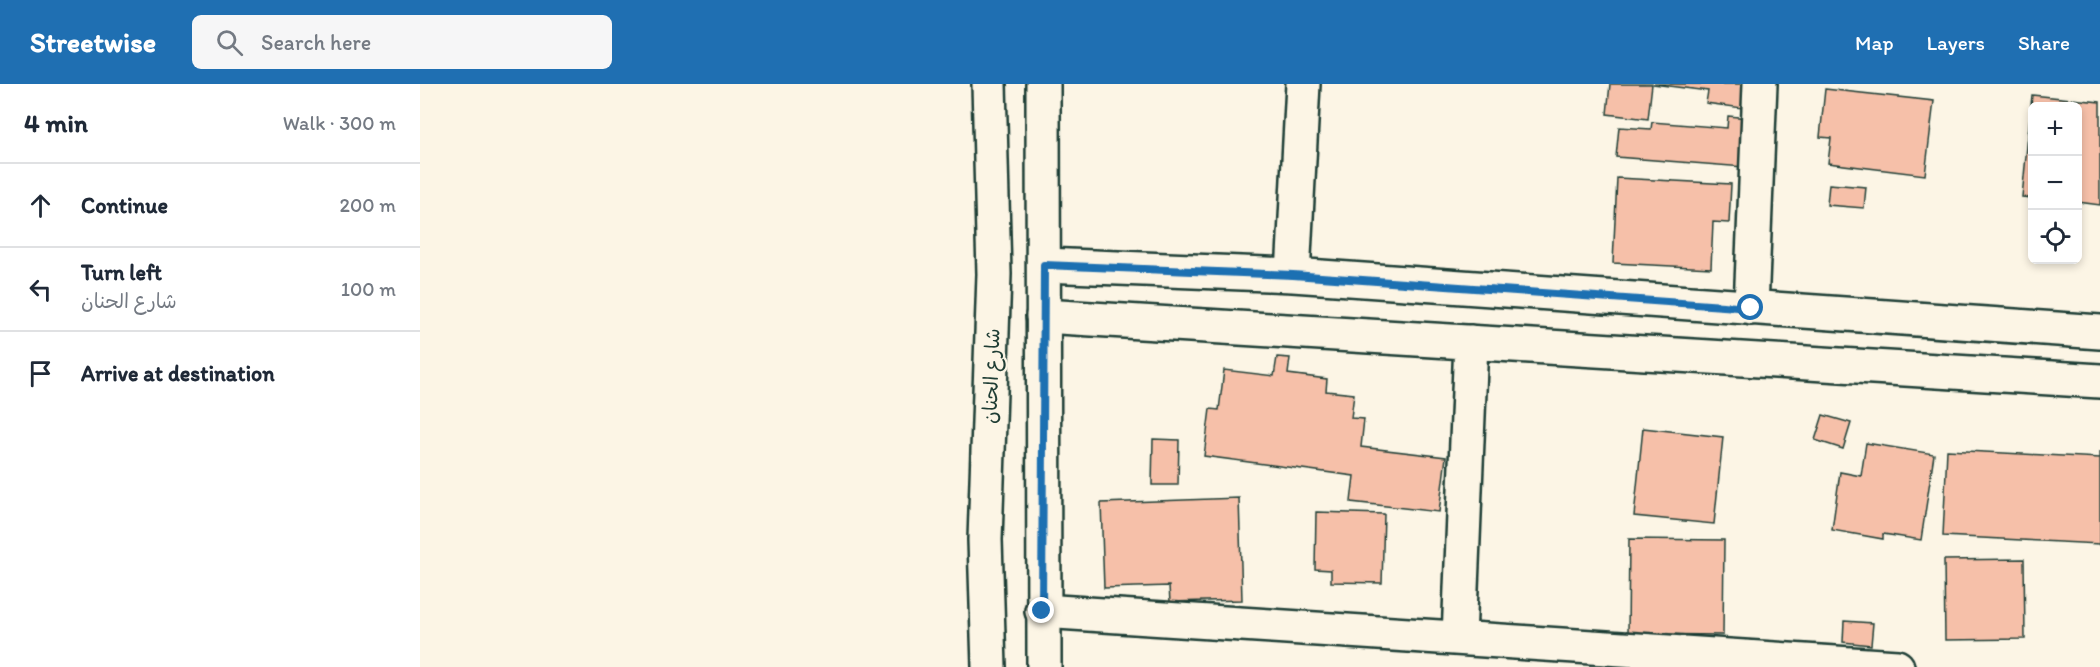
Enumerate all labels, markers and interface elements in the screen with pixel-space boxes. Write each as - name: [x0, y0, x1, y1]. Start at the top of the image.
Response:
- search box: [192, 15, 612, 69]
- text: Streetwise: [30, 25, 156, 59]
- icon: search: [213, 26, 246, 59]
- text: Search here: [261, 29, 371, 56]
- text: Map: [1855, 30, 1894, 55]
- text: Layers: [1927, 30, 1985, 55]
- text: Share: [2018, 30, 2070, 55]
- map controls: [2028, 102, 2082, 264]
- button: +: [2028, 102, 2082, 156]
- text: 4 min: [24, 107, 88, 139]
- text: Walk · 300 m: [283, 111, 396, 135]
- button: −: [2028, 156, 2082, 210]
- icon: ahead: [24, 189, 57, 222]
- text: Continue: [81, 192, 168, 219]
- text: 200 m: [340, 193, 396, 217]
- button: locate: [2028, 210, 2082, 264]
- text: Turn left: [81, 259, 162, 286]
- icon: left: [24, 273, 57, 306]
- text: 100 m: [341, 277, 396, 301]
- text: شارع الحنان: [81, 289, 177, 313]
- route start: [1737, 294, 1763, 320]
- street label: شارع الحنان: [977, 328, 1007, 424]
- icon: arrive: [24, 357, 57, 390]
- text: Arrive at destination: [81, 360, 275, 387]
- route end: [1028, 597, 1054, 623]

